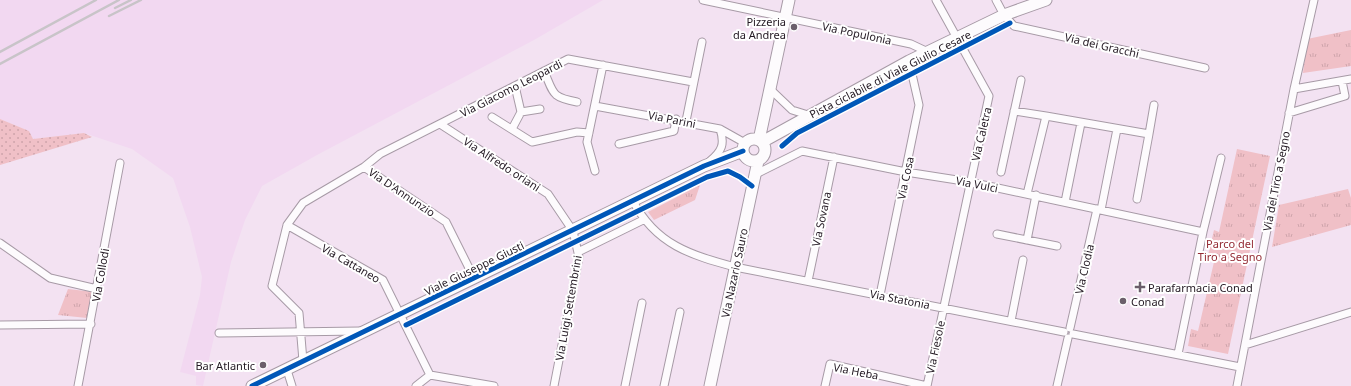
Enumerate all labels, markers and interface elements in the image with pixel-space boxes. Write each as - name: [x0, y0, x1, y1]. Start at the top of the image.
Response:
- place label: Pizzeria da Andrea: [733, 14, 786, 42]
- street label: Via Populonia: [821, 18, 893, 48]
- marker: Pizzeria da Andrea: [789, 22, 799, 32]
- street label: Pista ciclabile di Viale Giulio Cesare: [807, 27, 973, 121]
- street label: Via dei Gracchi: [1063, 29, 1141, 61]
- street label: Via Giacomo Leopardi: [457, 56, 565, 120]
- street label: Via Caletra: [967, 105, 995, 163]
- street label: Via Parini: [647, 107, 697, 131]
- street label: Via del Tiro a Segno: [1259, 129, 1293, 232]
- street label: Via Alfredo oriani: [461, 134, 543, 194]
- street label: Via Cosa: [893, 155, 917, 201]
- street label: Via D'Annunzio: [366, 164, 438, 220]
- street label: Via Vulci: [955, 173, 999, 195]
- street label: Via Sovana: [808, 190, 834, 248]
- street label: Via Nazario Sauro: [717, 226, 751, 319]
- park label: Parco del Tiro a Segno: [1198, 236, 1262, 264]
- street label: Viale Giuseppe Giusti: [422, 237, 526, 299]
- street label: Via Cattaneo: [319, 240, 383, 286]
- street label: Via Clodia: [1071, 243, 1097, 295]
- street label: Via Collodi: [88, 247, 112, 303]
- street label: Via Luigi Settembrini: [551, 254, 585, 362]
- place label: Parafarmacia Conad: [1148, 280, 1253, 295]
- marker: Parafarmacia Conad: [1135, 282, 1145, 292]
- street label: Via Statonia: [869, 286, 931, 312]
- place label: Conad: [1131, 294, 1164, 309]
- marker: Conad: [1118, 296, 1128, 306]
- street label: Via Fiesole: [922, 319, 948, 375]
- place label: Bar Atlantic: [195, 358, 255, 373]
- street label: Via Heba: [832, 359, 880, 383]
- marker: Bar Atlantic: [258, 360, 268, 370]

